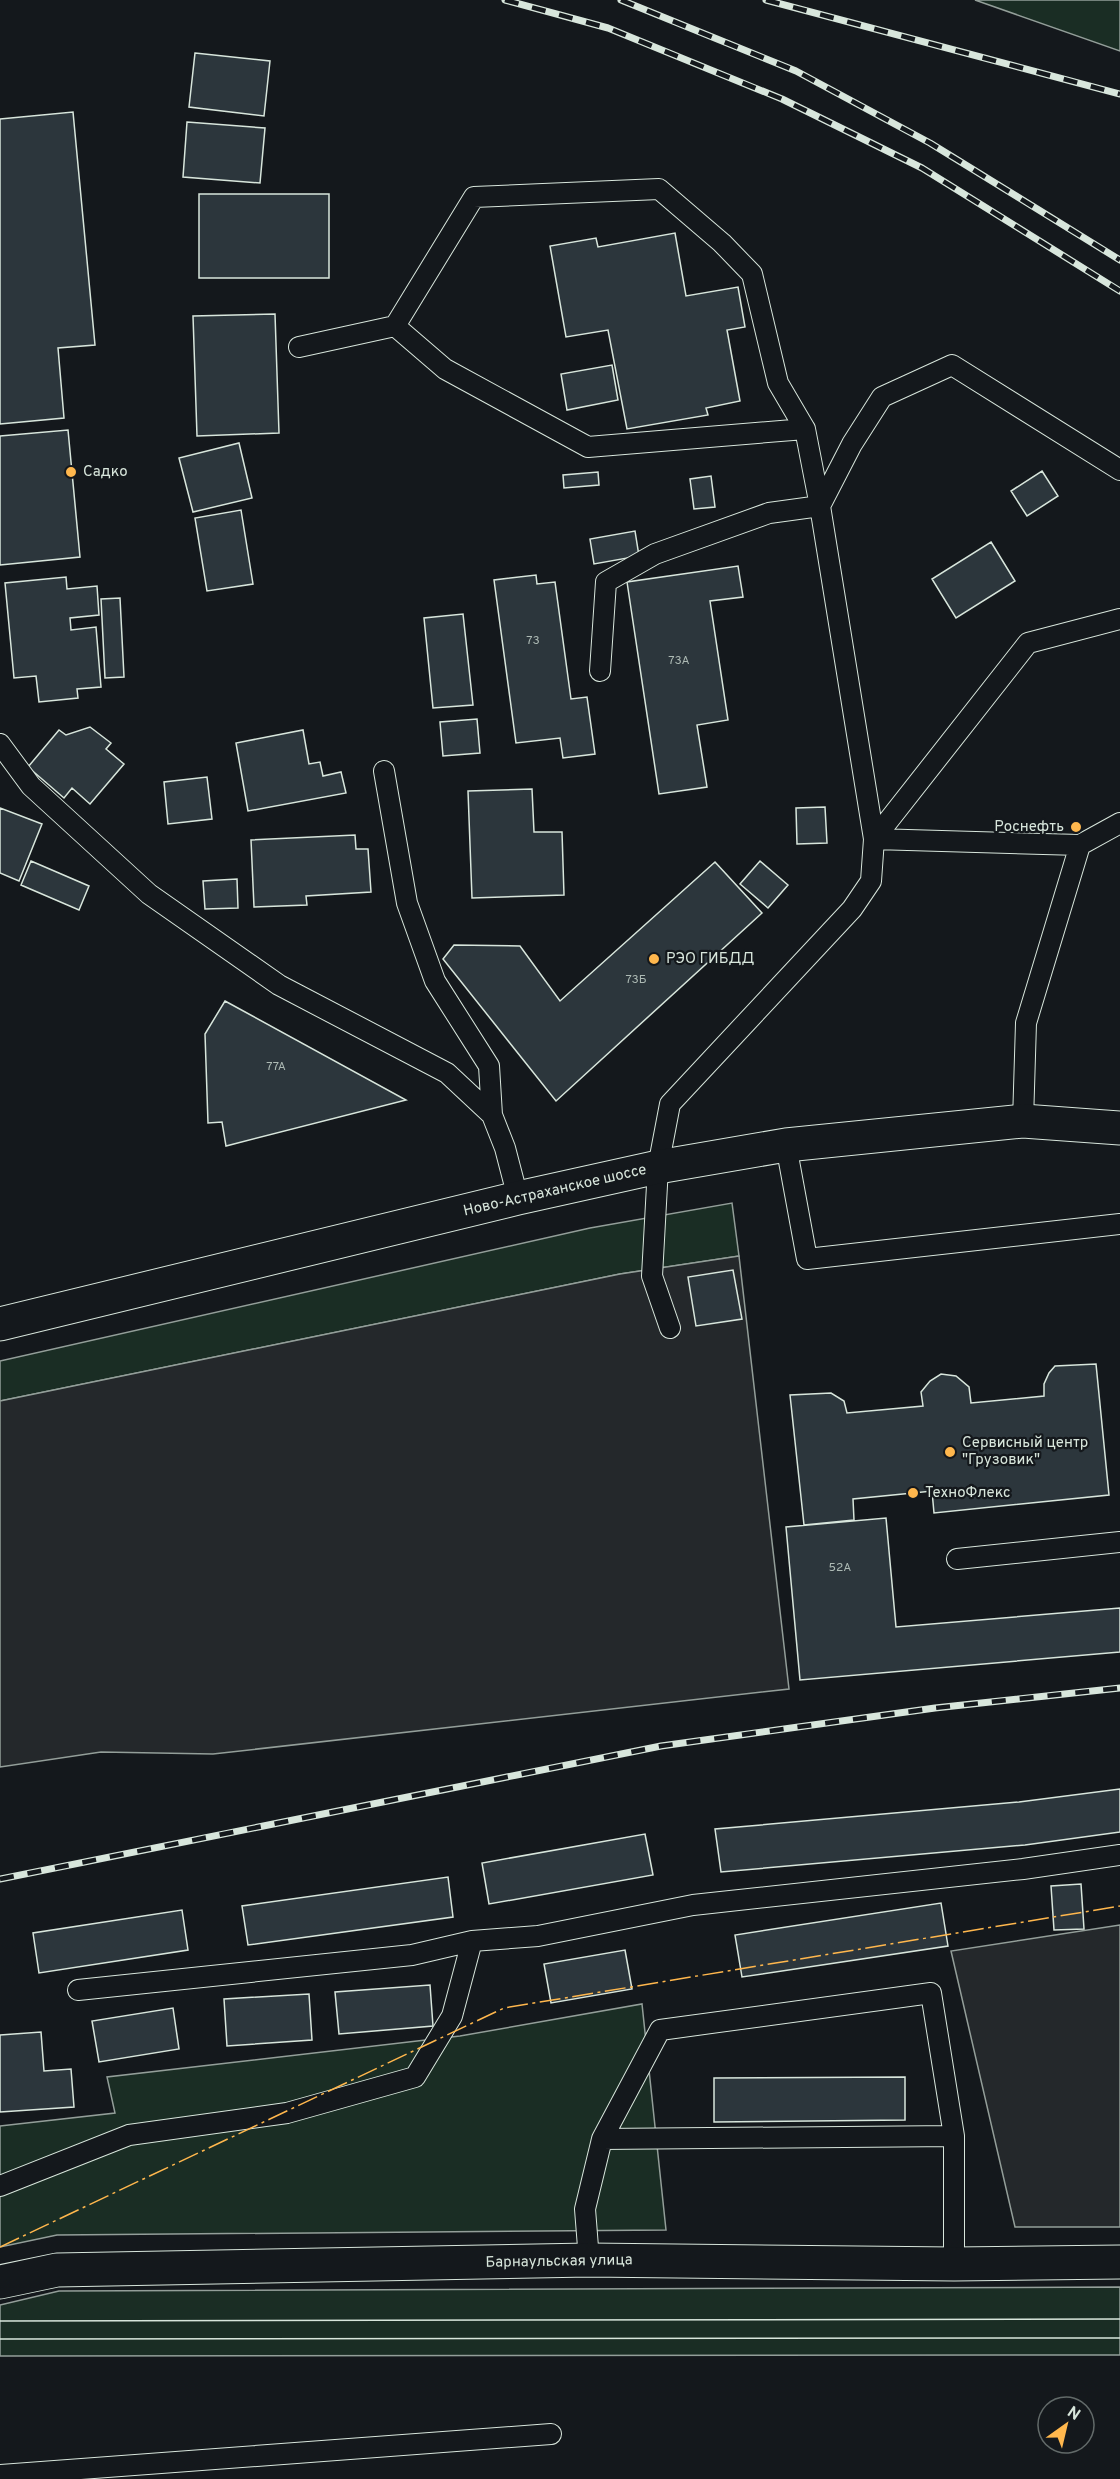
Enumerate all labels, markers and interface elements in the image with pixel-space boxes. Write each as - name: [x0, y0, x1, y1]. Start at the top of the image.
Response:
- place label: Садко: [83, 463, 128, 482]
- marker: Садко: [64, 465, 78, 479]
- house number: 73: [526, 633, 540, 649]
- house number: 73А: [668, 653, 690, 669]
- place label: Роснефть: [994, 818, 1064, 837]
- marker: Роснефть: [1069, 820, 1083, 834]
- place label: РЭО ГИБДД: [666, 950, 754, 969]
- marker: РЭО ГИБДД: [647, 952, 661, 966]
- house number: 73Б: [625, 972, 647, 988]
- house number: 77А: [266, 1059, 286, 1075]
- street label: Ново-Астраханское шоссе: [462, 1161, 648, 1221]
- place label: Сервисный центр "Грузовик": [962, 1434, 1088, 1470]
- marker: Сервисный центр "Грузовик": [943, 1445, 957, 1459]
- place label: ТехноФлекс: [925, 1484, 1011, 1503]
- marker: ТехноФлекс: [906, 1486, 920, 1500]
- house number: 52А: [829, 1560, 851, 1576]
- street label: Барнаульская улица: [485, 2251, 633, 2273]
- north arrow: [1036, 2395, 1096, 2455]
- text: N: [1063, 2403, 1084, 2426]

